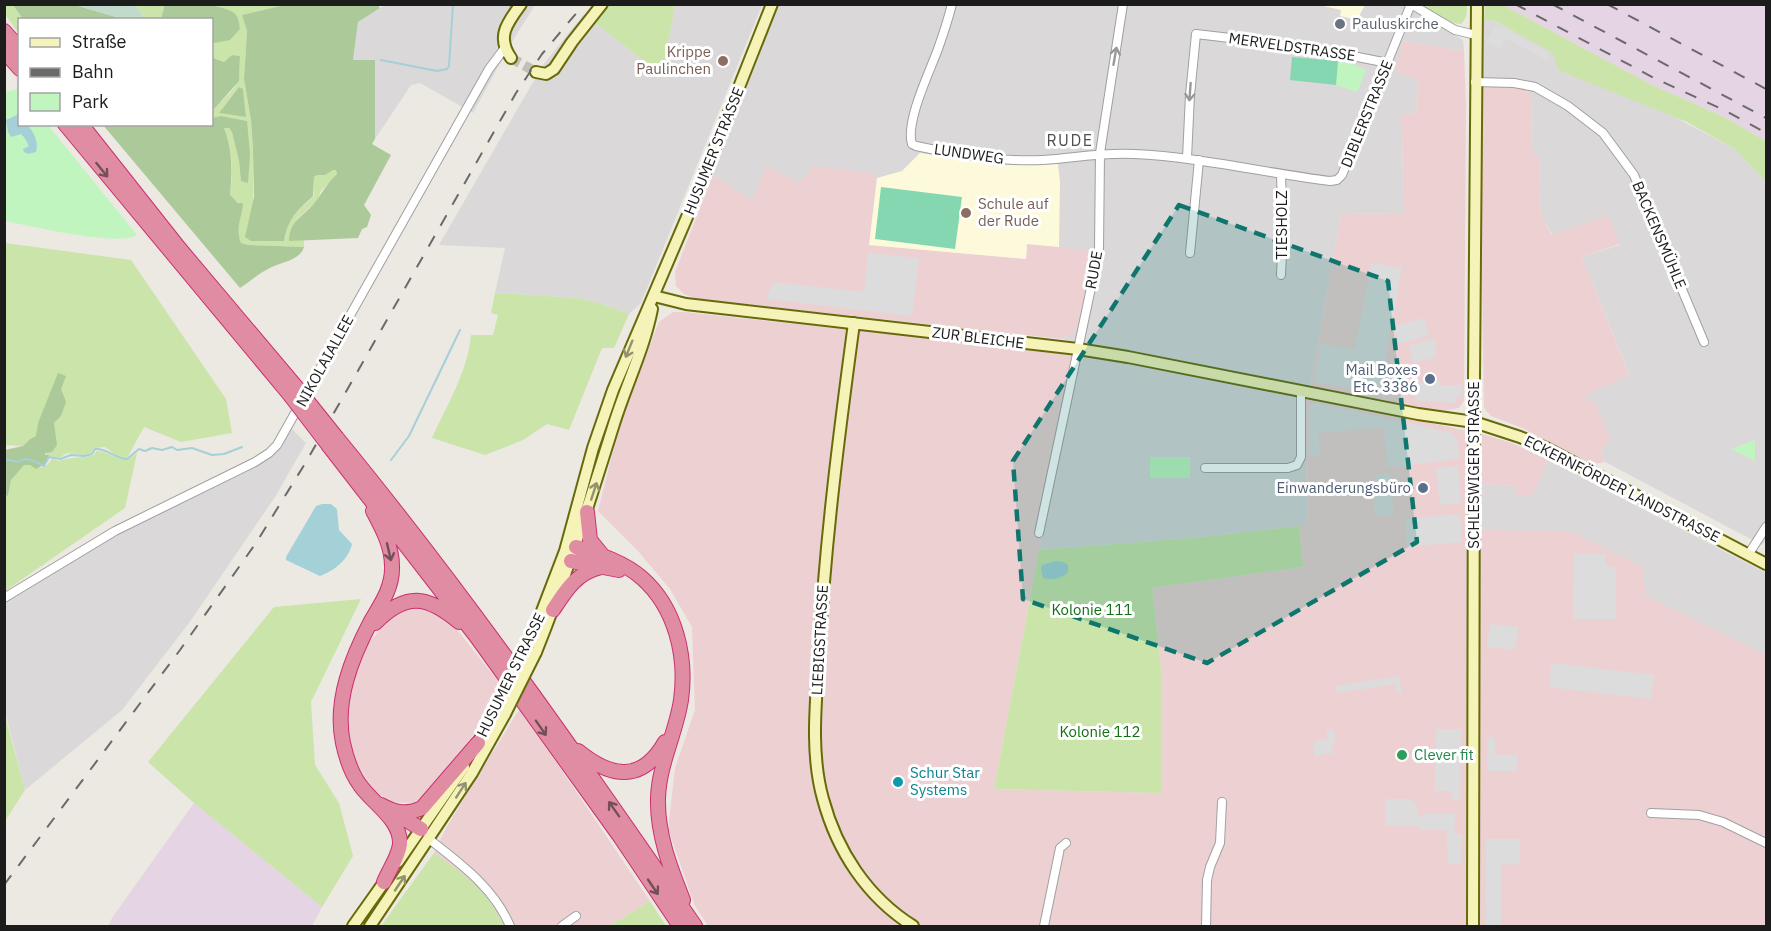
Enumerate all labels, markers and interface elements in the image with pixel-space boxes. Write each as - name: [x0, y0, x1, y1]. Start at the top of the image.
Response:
- place label: Pauluskirche: [1352, 14, 1439, 33]
- marker: Pauluskirche: [1333, 17, 1347, 31]
- legend: [18, 18, 213, 126]
- street label: MERVELDSTRASSE: [1227, 28, 1357, 65]
- text: Straße: [72, 30, 126, 53]
- place label: Krippe Paulinchen: [636, 42, 711, 78]
- one-way arrow: [1110, 46, 1121, 66]
- marker: Krippe Paulinchen: [716, 54, 730, 68]
- street label: DIBLERSTRASSE: [1336, 57, 1397, 170]
- text: Bahn: [72, 60, 114, 83]
- one-way arrow: [1184, 82, 1195, 102]
- street label: HUSUMER STRASSE: [679, 84, 748, 217]
- text: Park: [72, 90, 109, 113]
- district label: RUDE: [1047, 130, 1093, 150]
- street label: LUNDWEG: [933, 139, 1005, 168]
- one-way arrow: [95, 162, 108, 178]
- street label: BACKENSMÜHLE: [1628, 178, 1691, 292]
- street label: TIESHOLZ: [1272, 190, 1291, 260]
- place label: Schule auf der Rude: [978, 194, 1049, 230]
- marker: Schule auf der Rude: [959, 206, 973, 220]
- street label: RUDE: [1081, 249, 1106, 290]
- street label: NIKOLAIALLEE: [292, 312, 358, 410]
- street label: ZUR BLEICHE: [931, 322, 1025, 353]
- one-way arrow: [623, 340, 634, 358]
- place label: Mail Boxes Etc. 3386: [1345, 360, 1418, 396]
- marker: Mail Boxes Etc. 3386: [1423, 372, 1437, 386]
- street label: SCHLESWIGER STRASSE: [1464, 381, 1483, 549]
- street label: ECKERNFÖRDER LANDSTRASSE: [1521, 431, 1723, 546]
- place label: Einwanderungsbüro: [1276, 478, 1411, 497]
- marker: Einwanderungsbüro: [1416, 481, 1430, 495]
- one-way arrow: [589, 482, 600, 501]
- one-way arrow: [384, 542, 396, 561]
- street label: LIEBIGSTRASSE: [807, 584, 832, 696]
- park label: Kolonie 111: [1051, 600, 1133, 619]
- street label: HUSUMER STRASSE: [472, 609, 549, 740]
- one-way arrow: [535, 719, 547, 735]
- park label: Kolonie 112: [1059, 722, 1141, 741]
- place label: Clever fit: [1414, 745, 1474, 764]
- marker: Clever fit: [1395, 748, 1409, 762]
- place label: Schur Star Systems: [910, 763, 980, 799]
- marker: Schur Star Systems: [891, 775, 905, 789]
- one-way arrow: [455, 782, 467, 799]
- one-way arrow: [608, 801, 620, 818]
- one-way arrow: [394, 875, 406, 892]
- one-way arrow: [647, 878, 659, 895]

